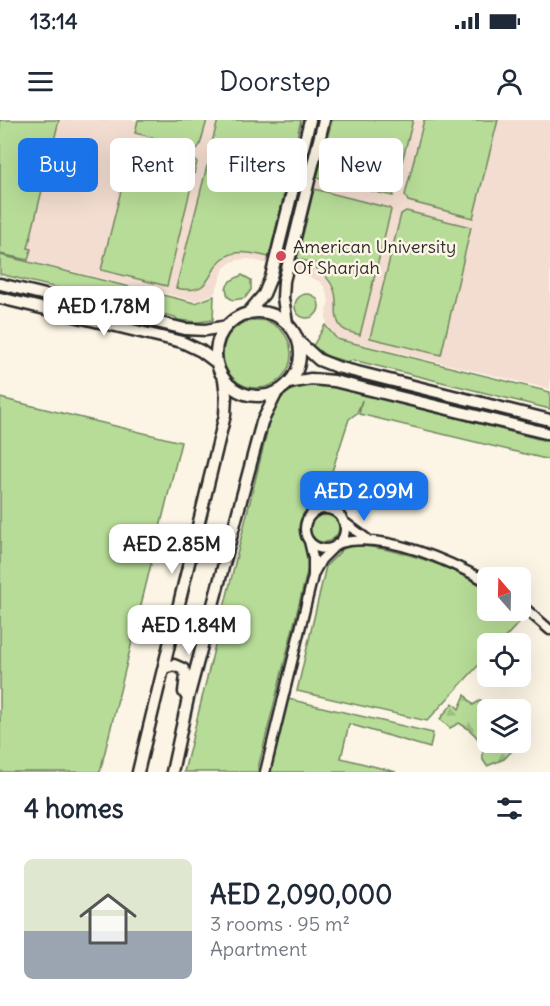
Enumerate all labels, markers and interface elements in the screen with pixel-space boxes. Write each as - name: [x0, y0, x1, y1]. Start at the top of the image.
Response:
- text: 13:14: [30, 7, 78, 35]
- text: Doorstep: [219, 64, 331, 98]
- icon: menu: [24, 65, 57, 98]
- icon: person: [493, 65, 526, 98]
- chip: Buy: [18, 138, 98, 192]
- chip: Rent: [110, 138, 195, 192]
- chip: Filters: [207, 138, 307, 192]
- chip: New: [319, 138, 403, 192]
- place label: American University Of Sharjah: [293, 235, 456, 279]
- marker: American University Of Sharjah: [274, 249, 288, 263]
- pin: AED 1.78M: [35, 286, 173, 337]
- text: AED 1.78M: [57, 293, 151, 318]
- pin: AED 2.09M: [295, 471, 433, 522]
- text: AED 2.09M: [314, 478, 414, 503]
- pin: AED 2.85M: [103, 524, 241, 575]
- text: AED 2.85M: [123, 531, 221, 556]
- north arrow: [477, 567, 531, 621]
- map controls: [477, 567, 531, 753]
- pin: AED 1.84M: [120, 605, 258, 656]
- text: AED 1.84M: [142, 612, 236, 637]
- button: locate: [477, 633, 531, 687]
- button: layers: [477, 699, 531, 753]
- text: 4 homes: [24, 792, 123, 825]
- icon: filters: [493, 792, 526, 825]
- text: AED 2,090,000: [210, 878, 392, 911]
- icon: home: [72, 883, 144, 955]
- text: 3 rooms · 95 m²: [210, 911, 350, 936]
- text: Apartment: [210, 936, 307, 961]

